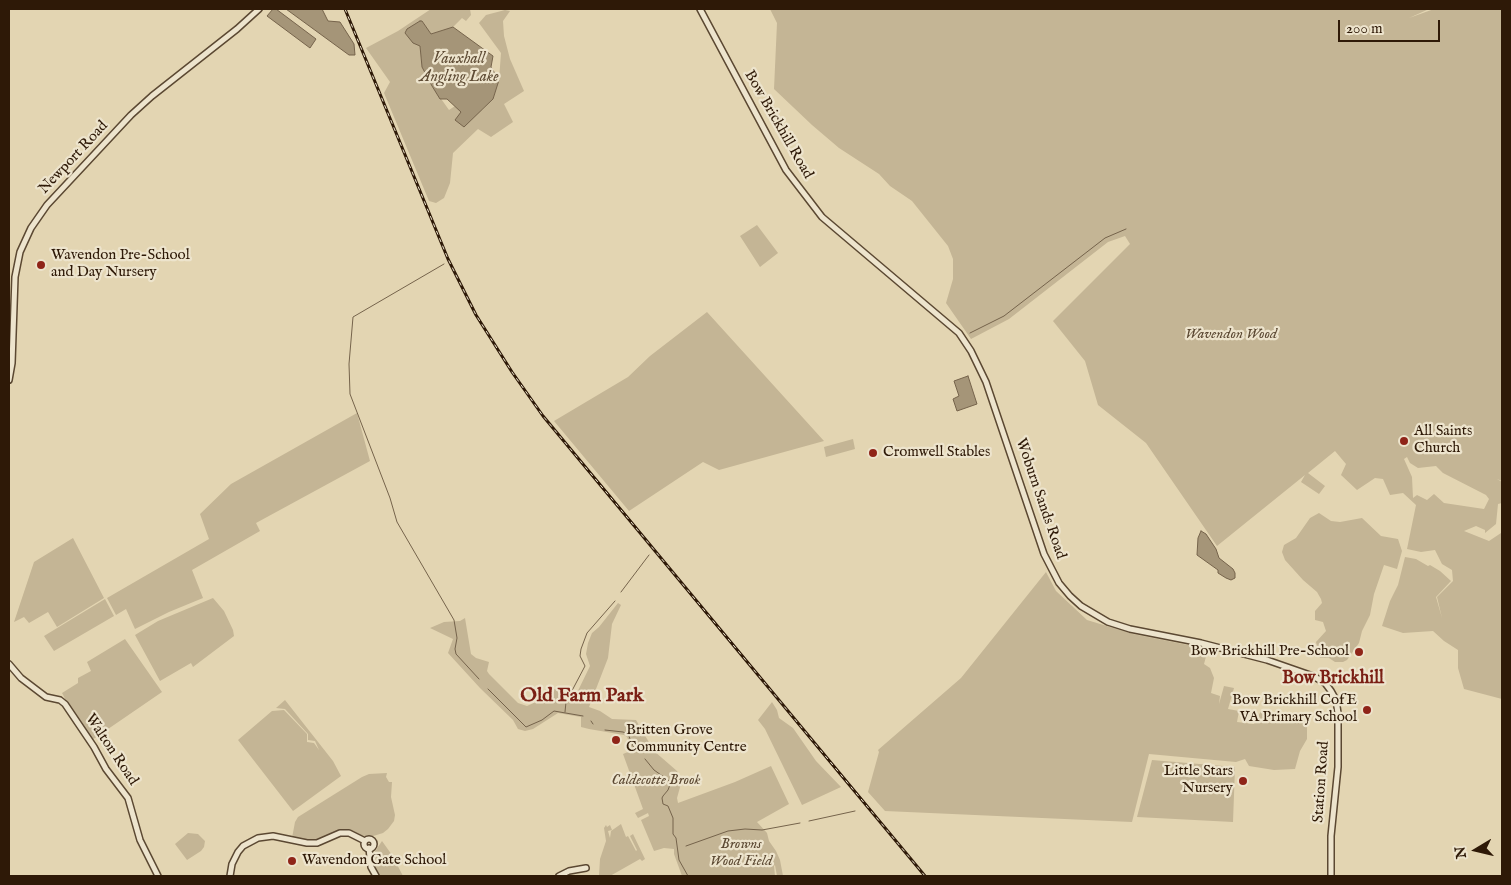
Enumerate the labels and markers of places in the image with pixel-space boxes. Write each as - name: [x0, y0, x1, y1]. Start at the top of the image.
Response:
- place label: Wavendon Pre-School and Day Nursery: [51, 247, 190, 282]
- marker: Wavendon Pre-School and Day Nursery: [35, 259, 47, 271]
- place label: All Saints Church: [1414, 423, 1472, 458]
- marker: All Saints Church: [1398, 435, 1410, 447]
- place label: Cromwell Stables: [883, 444, 990, 462]
- marker: Cromwell Stables: [867, 447, 879, 459]
- place label: Bow Brickhill Pre-School: [1190, 643, 1349, 661]
- marker: Bow Brickhill Pre-School: [1353, 646, 1365, 658]
- place label: Bow Brickhill CofE VA Primary School: [1232, 692, 1357, 727]
- marker: Bow Brickhill CofE VA Primary School: [1361, 704, 1373, 716]
- place label: Britten Grove Community Centre: [626, 722, 747, 757]
- marker: Britten Grove Community Centre: [610, 734, 622, 746]
- place label: Little Stars Nursery: [1164, 763, 1233, 798]
- marker: Little Stars Nursery: [1237, 775, 1249, 787]
- place label: Wavendon Gate School: [302, 852, 446, 870]
- marker: Wavendon Gate School: [286, 855, 298, 867]

